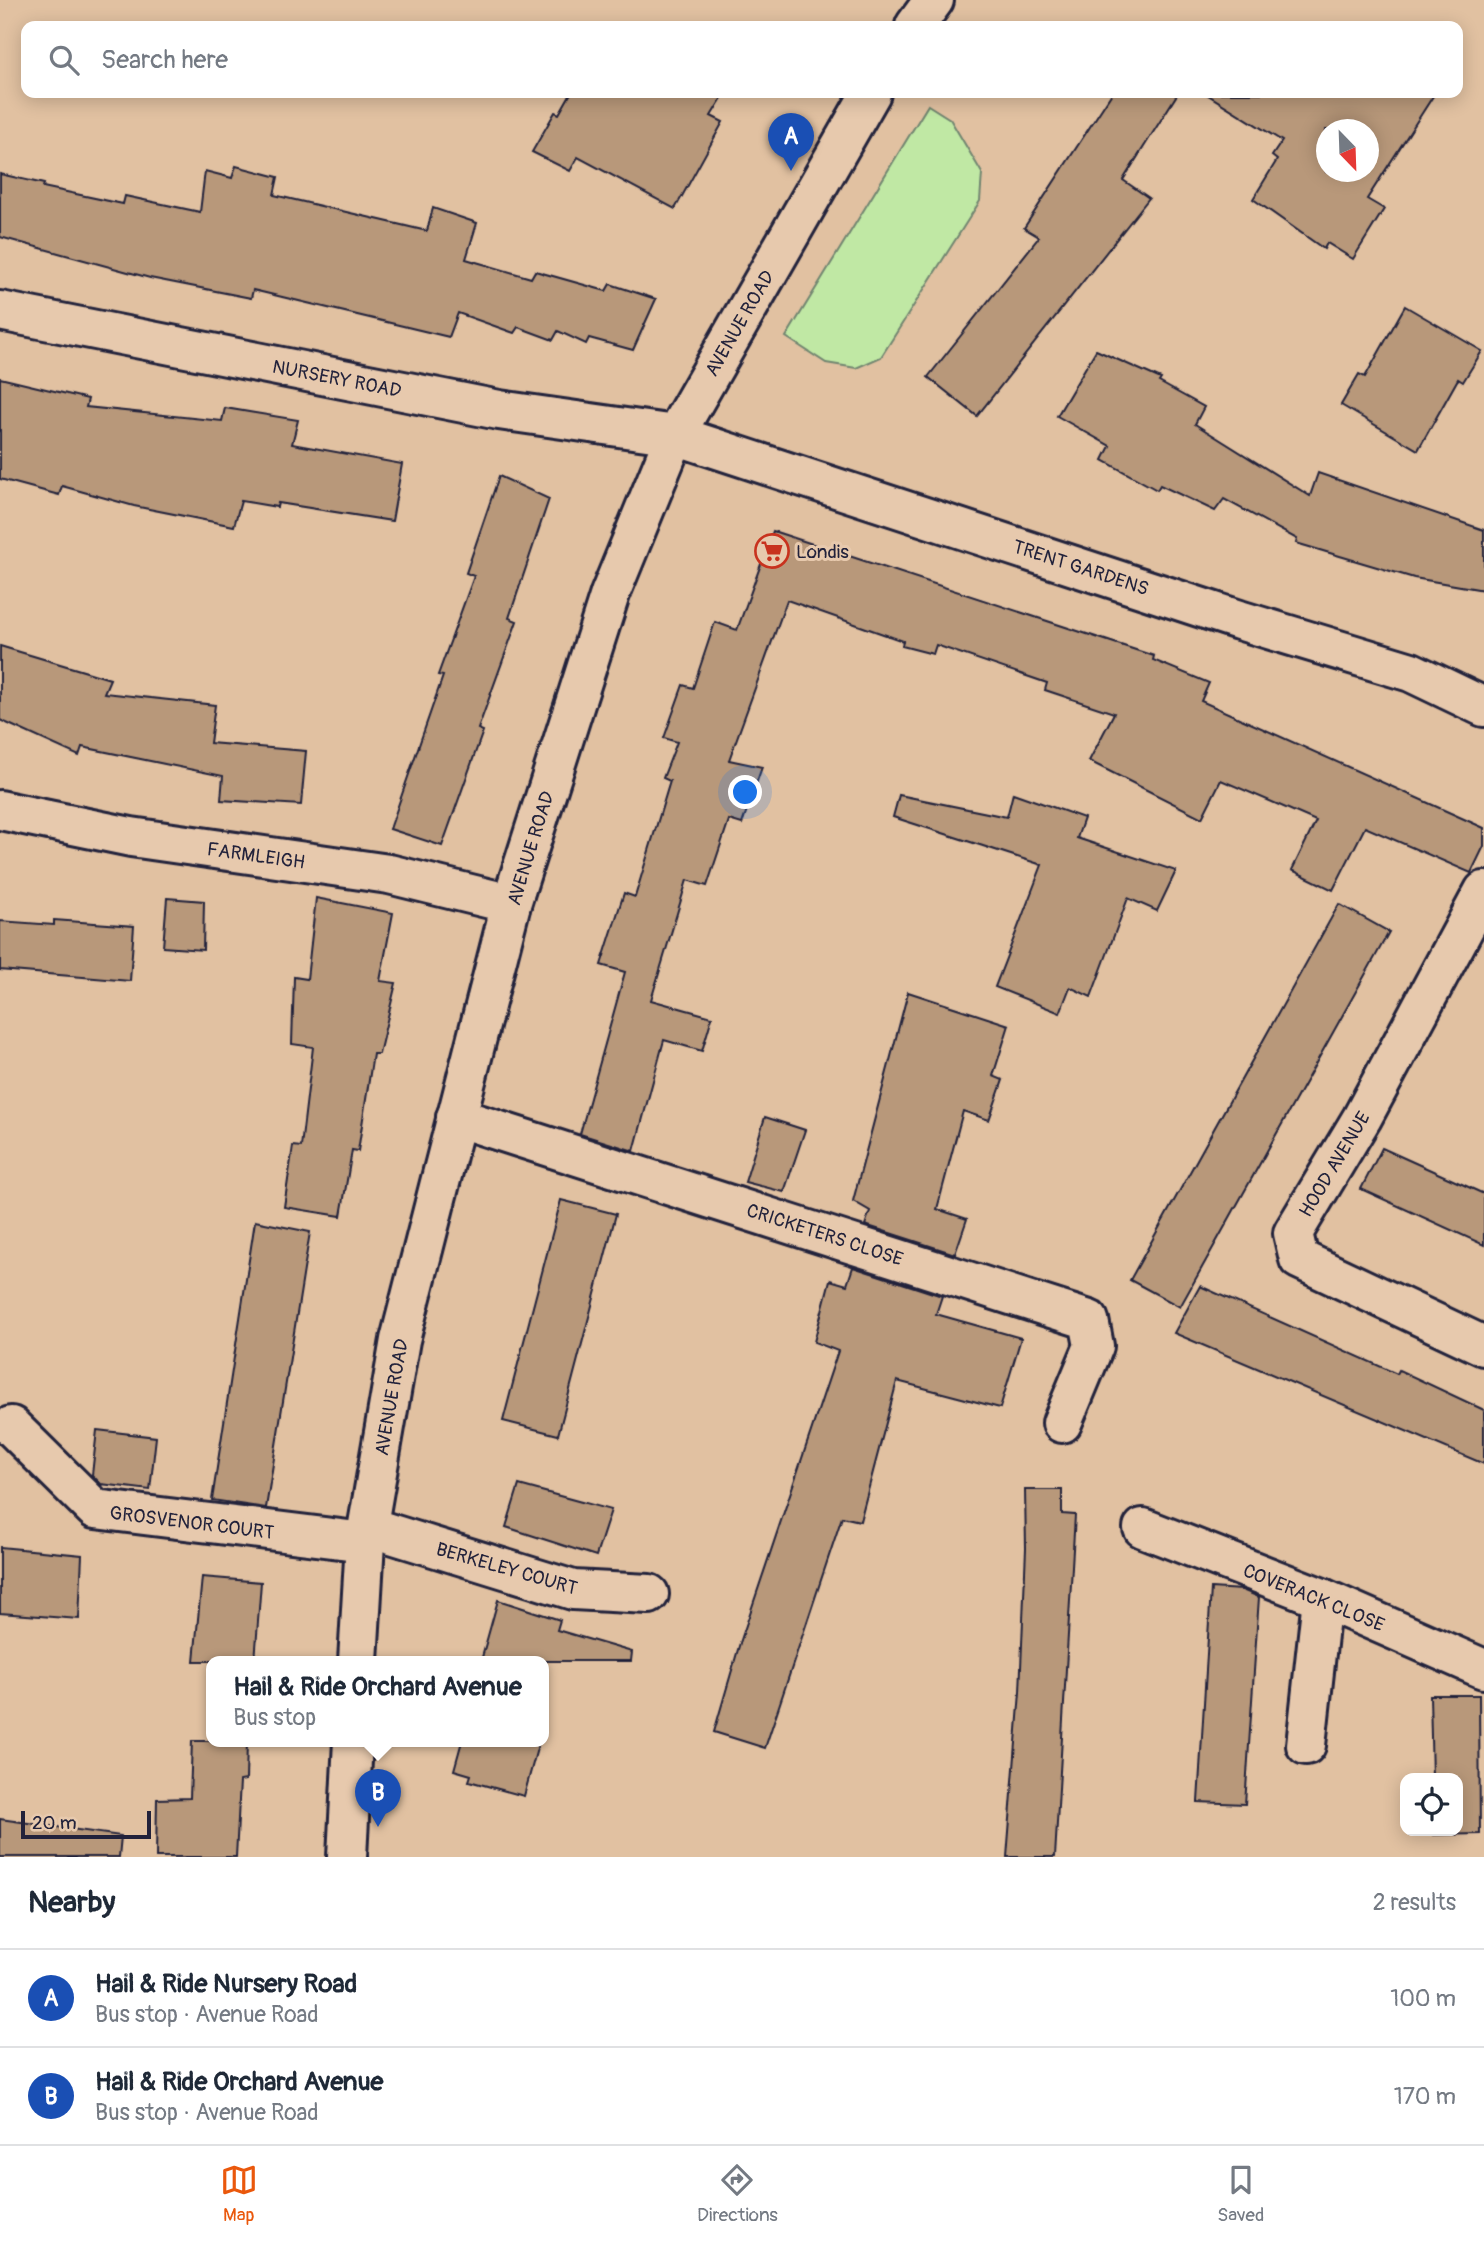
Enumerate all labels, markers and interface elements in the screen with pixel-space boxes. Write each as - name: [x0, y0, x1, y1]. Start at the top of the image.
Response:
- search box: [21, 21, 1463, 98]
- icon: search: [45, 41, 83, 79]
- text: Search here: [101, 44, 228, 76]
- pin: A: [768, 113, 814, 171]
- north arrow: [1316, 119, 1379, 182]
- street label: AVENUE ROAD: [700, 266, 780, 381]
- street label: NURSERY ROAD: [270, 355, 403, 403]
- supermarket icon: Londis: [753, 532, 791, 570]
- street label: TRENT GARDENS: [1010, 535, 1152, 601]
- place label: Londis: [796, 540, 849, 564]
- your location: [728, 775, 762, 809]
- street label: AVENUE ROAD: [502, 788, 560, 908]
- street label: FARMLEIGH: [205, 837, 306, 875]
- street label: HOOD AVENUE: [1294, 1107, 1376, 1222]
- street label: CRICKETERS CLOSE: [743, 1198, 906, 1272]
- street label: AVENUE ROAD: [370, 1337, 414, 1457]
- street label: GROSVENOR COURT: [108, 1501, 276, 1545]
- street label: BERKELEY COURT: [433, 1537, 580, 1601]
- street label: COVERACK CLOSE: [1239, 1559, 1388, 1637]
- popup: [206, 1656, 549, 1747]
- text: Hail & Ride Orchard Avenue: [233, 1671, 522, 1703]
- text: Bus stop: [233, 1703, 316, 1732]
- pin: B: [355, 1769, 401, 1827]
- map controls: [1400, 1773, 1463, 1836]
- button: locate: [1400, 1773, 1463, 1836]
- scale bar: [21, 1808, 150, 1840]
- text: 20 m: [32, 1811, 77, 1835]
- text: Nearby: [28, 1884, 115, 1921]
- text: 2 results: [1373, 1888, 1456, 1917]
- text: Hail & Ride Nursery Road: [95, 1968, 357, 2000]
- text: A: [44, 1984, 58, 2013]
- text: 100 m: [1390, 1984, 1456, 2013]
- text: Bus stop · Avenue Road: [95, 2000, 319, 2029]
- text: Hail & Ride Orchard Avenue: [95, 2066, 383, 2098]
- text: B: [44, 2082, 58, 2111]
- text: 170 m: [1394, 2082, 1456, 2111]
- text: Bus stop · Avenue Road: [95, 2098, 319, 2127]
- tab: Map: [220, 2161, 258, 2227]
- tab: Directions: [697, 2161, 778, 2227]
- tab: Saved: [1217, 2161, 1264, 2227]

